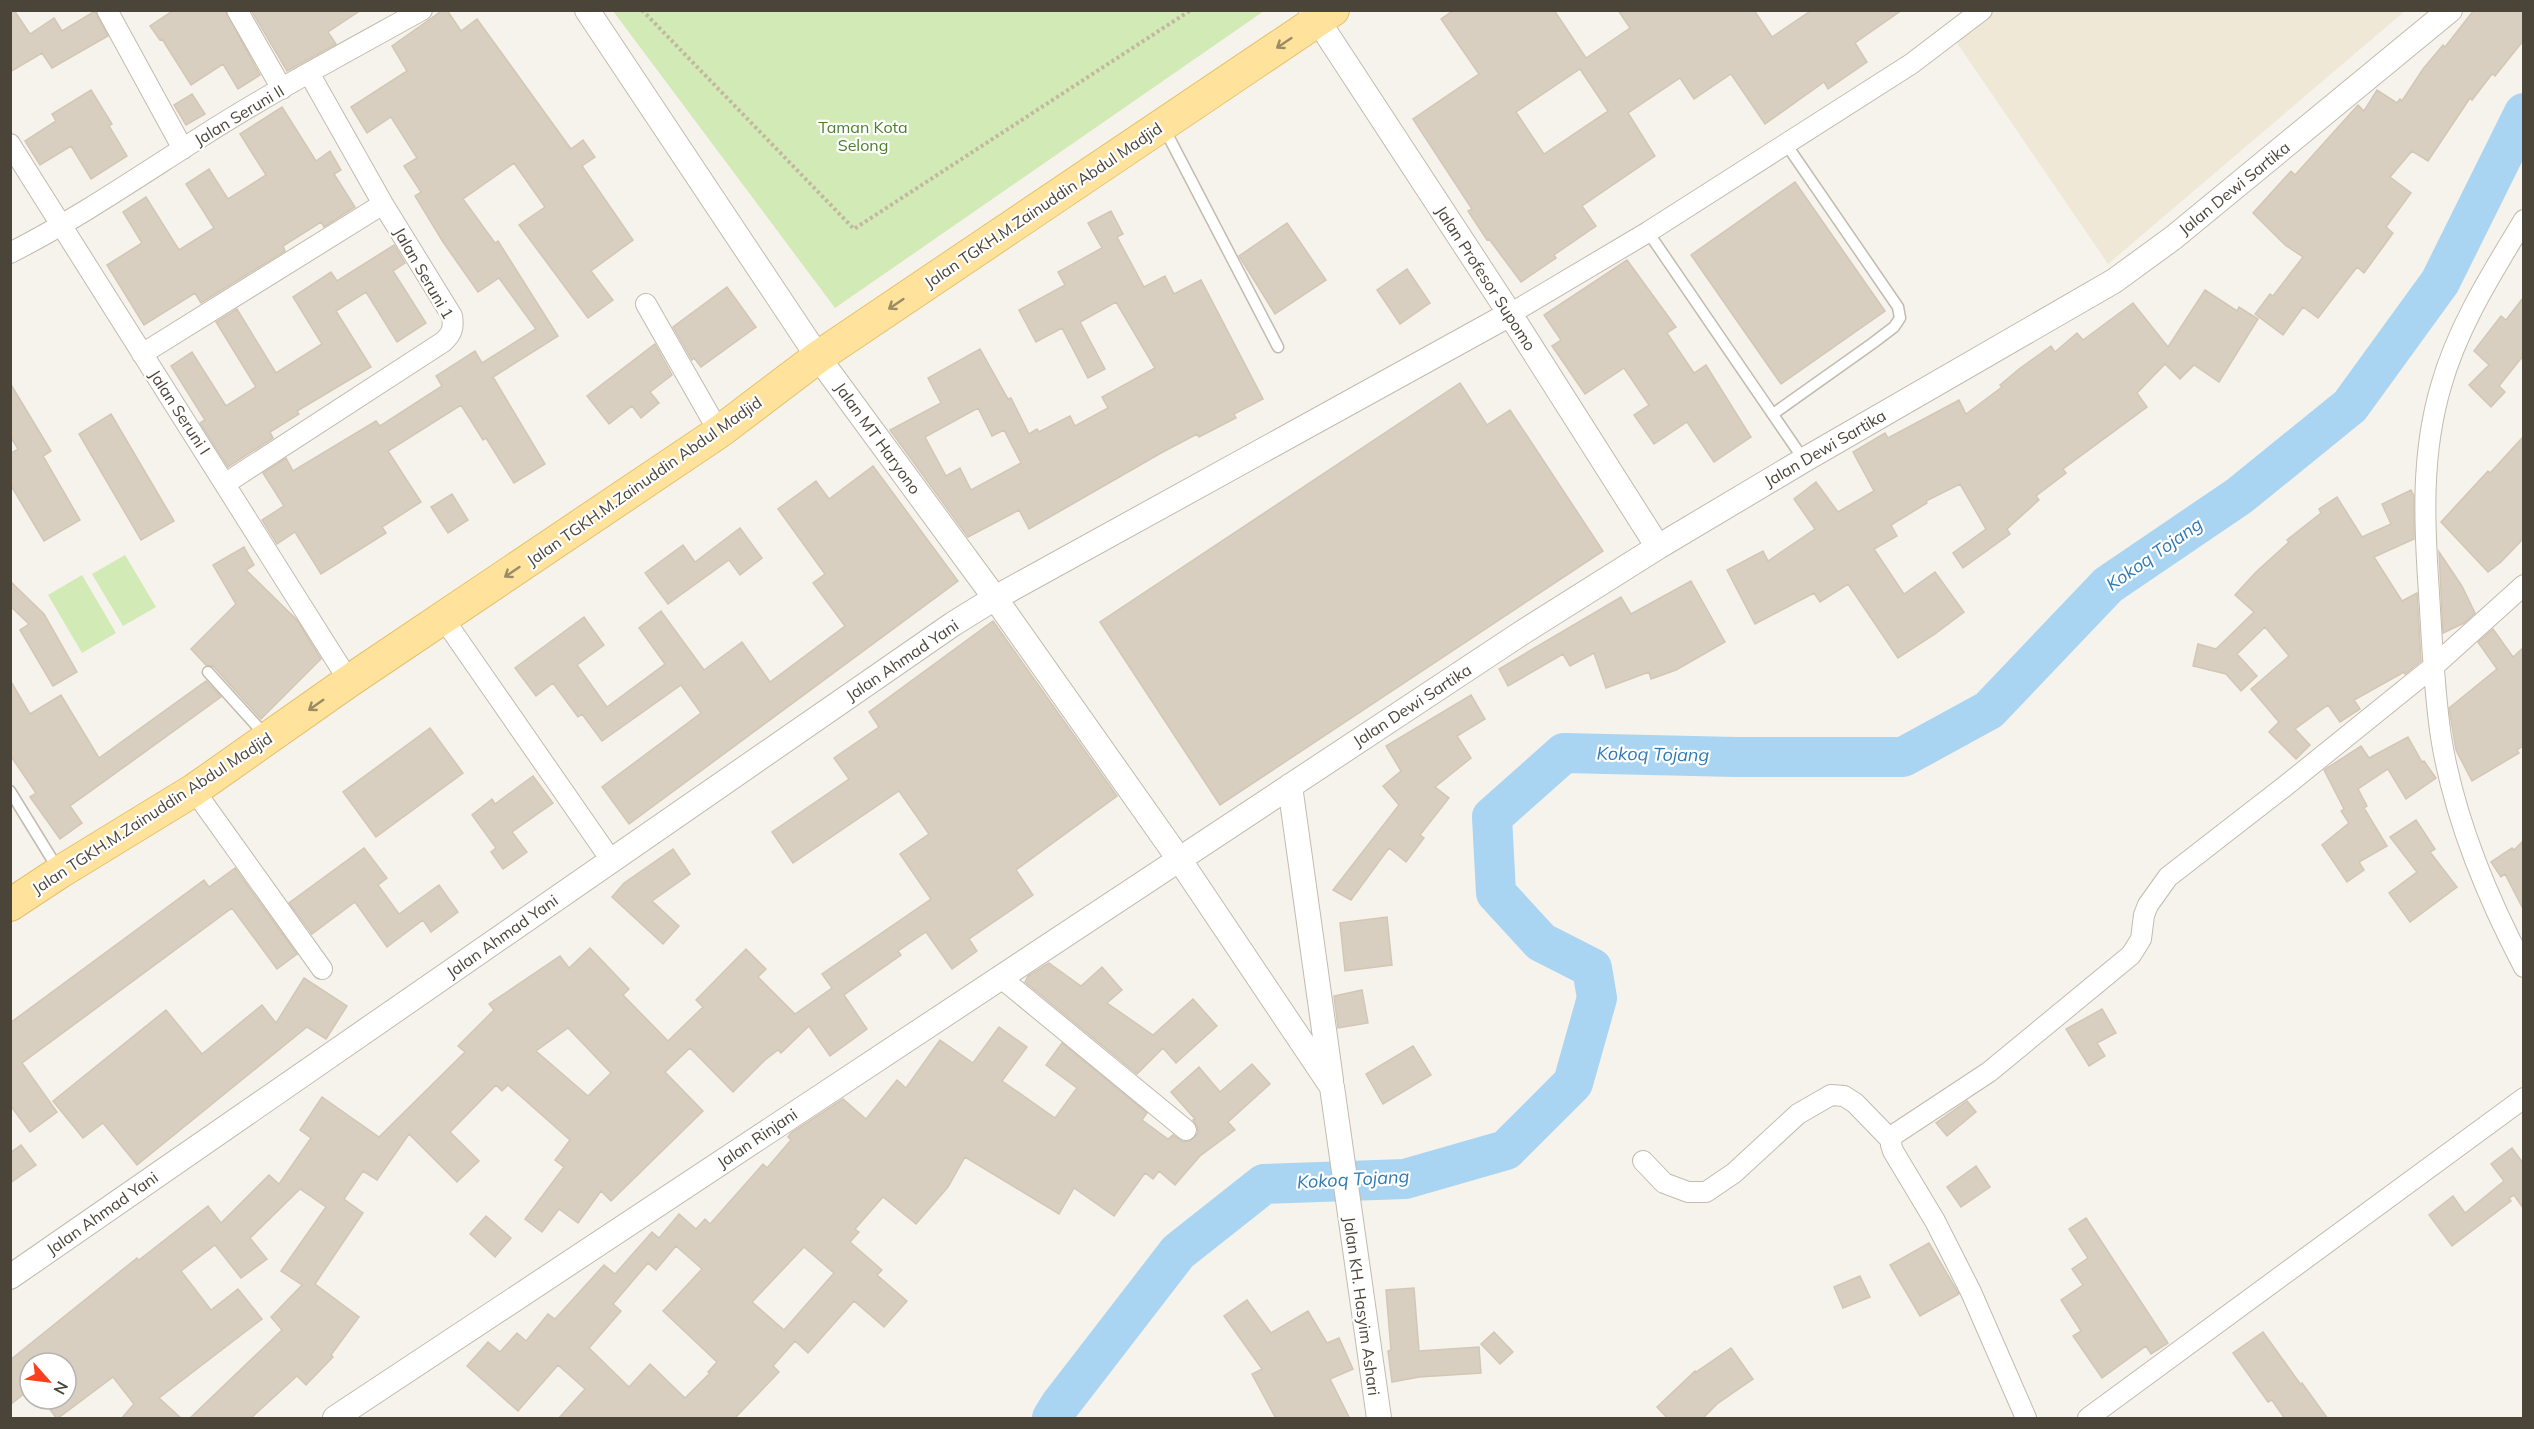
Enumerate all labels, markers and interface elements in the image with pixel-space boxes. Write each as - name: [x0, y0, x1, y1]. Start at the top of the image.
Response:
- one-way arrow: [1276, 37, 1293, 49]
- street label: Jalan Seruni II: [190, 80, 288, 150]
- park label: Taman Kota Selong: [818, 117, 908, 155]
- street label: Jalan TGKH.M.Zainuddin Abdul Madjid: [920, 118, 1166, 292]
- street label: Jalan Dewi Sartika: [2174, 137, 2294, 239]
- street label: Jalan Profesor Supomo: [1432, 202, 1540, 354]
- street label: Jalan Seruni 1: [390, 224, 458, 322]
- one-way arrow: [888, 298, 904, 310]
- street label: Jalan Seruni I: [145, 366, 215, 458]
- street label: Jalan MT Haryono: [831, 378, 925, 498]
- street label: Jalan TGKH.M.Zainuddin Abdul Madjid: [523, 392, 765, 570]
- street label: Jalan Dewi Sartika: [1761, 405, 1889, 491]
- water label: Kokoq Tojang: [2101, 512, 2207, 596]
- one-way arrow: [504, 566, 521, 578]
- street label: Jalan Ahmad Yani: [842, 615, 962, 705]
- street label: Jalan Dewi Sartika: [1349, 659, 1475, 751]
- one-way arrow: [308, 699, 324, 711]
- street label: Jalan TGKH.M.Zainuddin Abdul Madjid: [28, 728, 276, 898]
- water label: Kokoq Tojang: [1597, 742, 1710, 766]
- street label: Jalan Ahmad Yani: [442, 890, 562, 982]
- street label: Jalan Rinjani: [713, 1104, 801, 1172]
- water label: Kokoq Tojang: [1296, 1165, 1410, 1193]
- street label: Jalan Ahmad Yani: [42, 1167, 162, 1259]
- street label: Jalan KH. Hasyim Ashari: [1340, 1215, 1384, 1397]
- north arrow: [18, 1351, 78, 1411]
- text: N: [50, 1378, 73, 1398]

